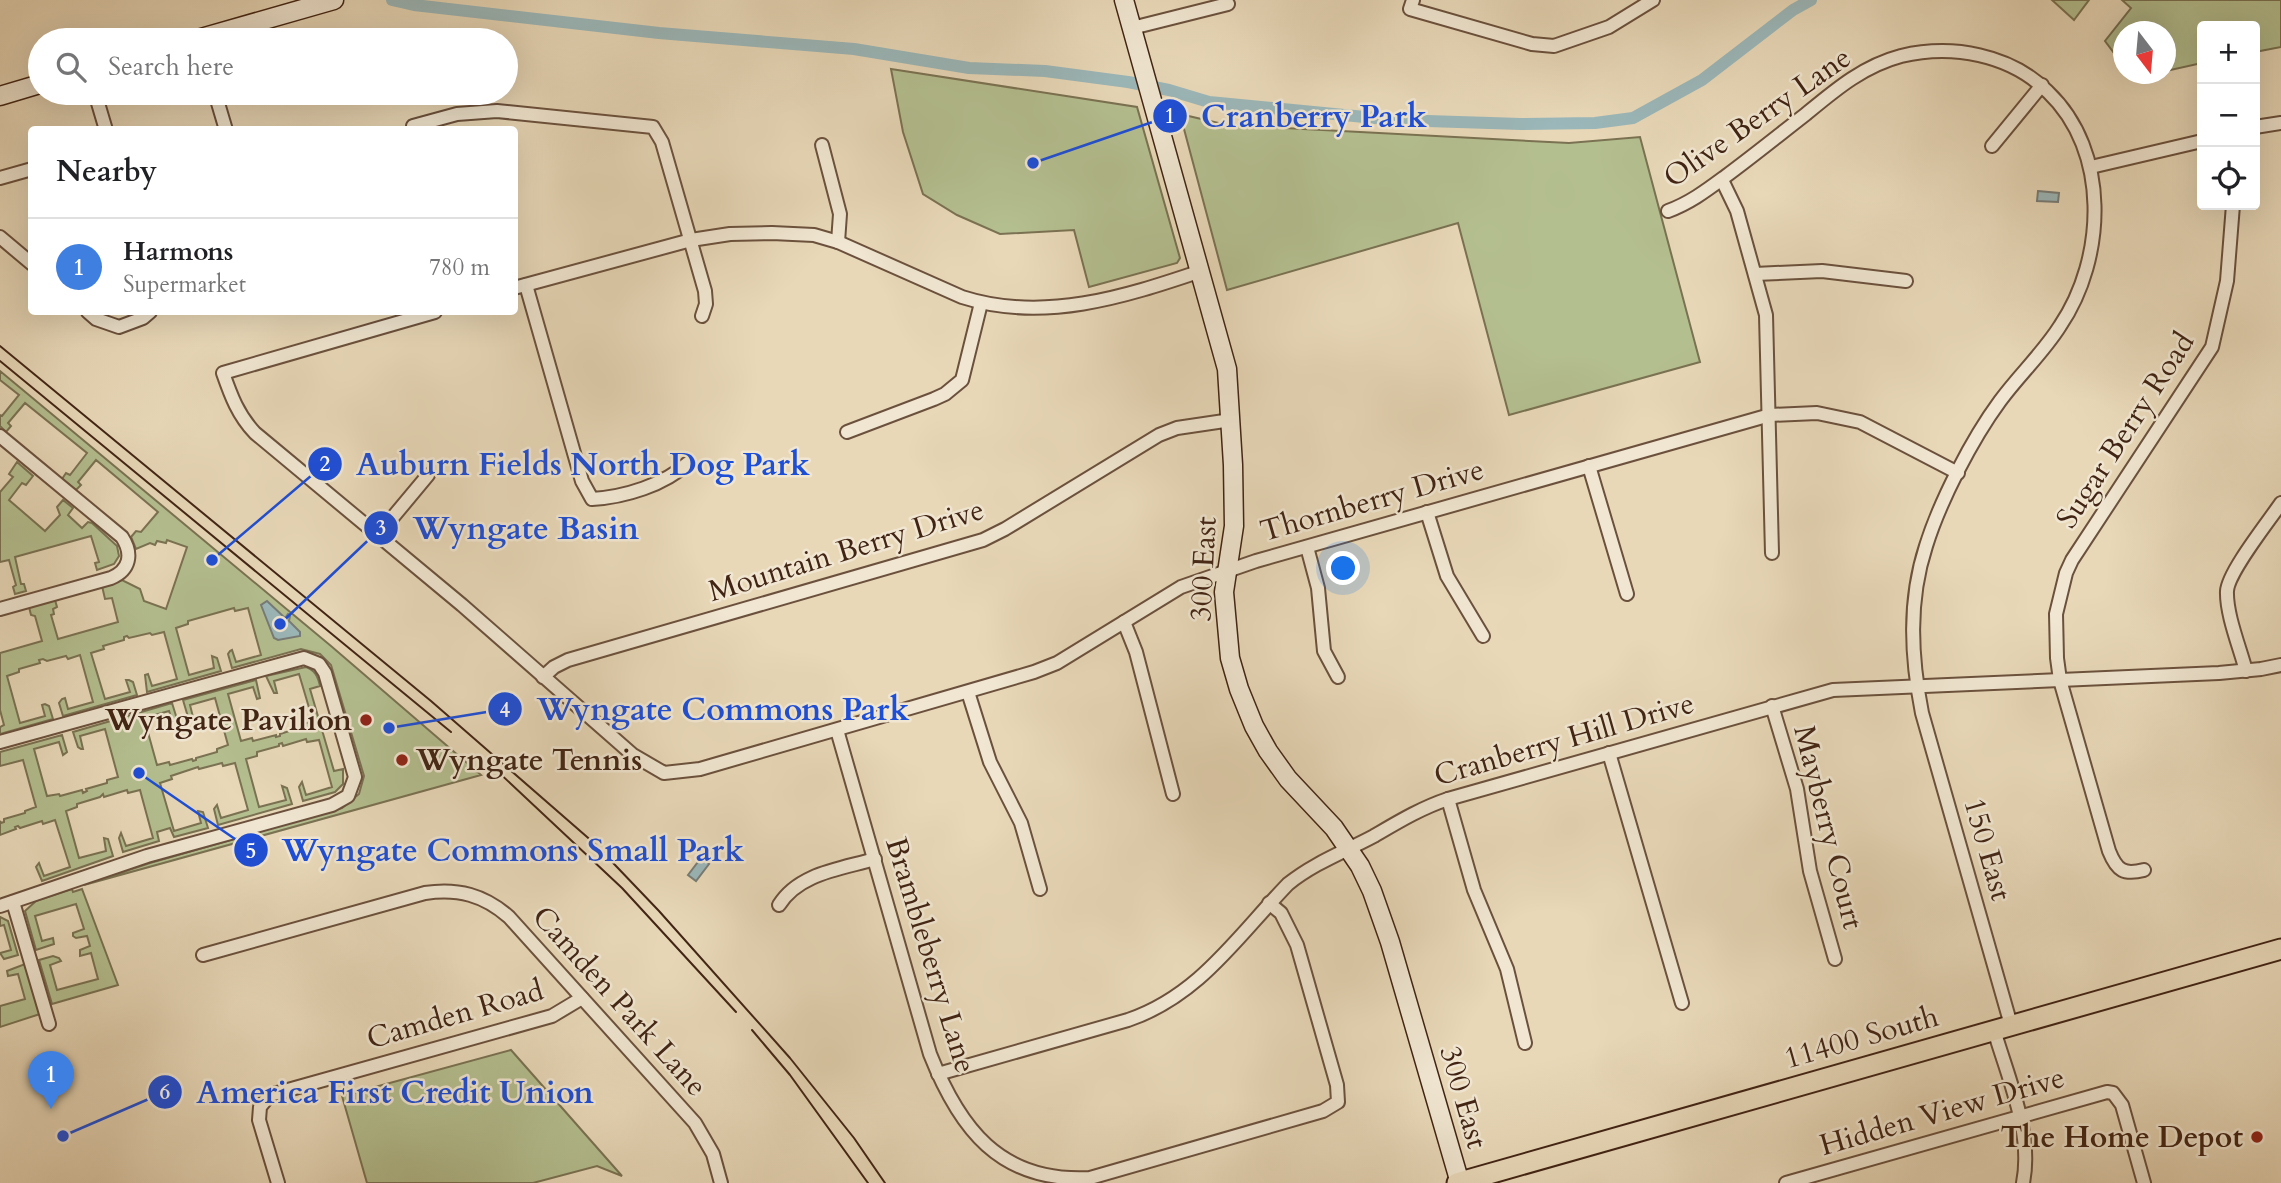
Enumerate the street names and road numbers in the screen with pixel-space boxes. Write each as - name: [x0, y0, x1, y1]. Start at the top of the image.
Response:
- street label: Olive Berry Lane: [1655, 37, 1859, 197]
- street label: Sugar Berry Road: [2047, 324, 2204, 536]
- street label: Thornberry Drive: [1256, 449, 1489, 552]
- street label: Mountain Berry Drive: [703, 489, 989, 612]
- street label: 300 East: [1180, 515, 1227, 623]
- street label: Cranberry Hill Drive: [1429, 683, 1699, 796]
- street label: Mayberry Court: [1783, 721, 1874, 934]
- street label: 150 East: [1953, 793, 2022, 906]
- street label: Brambleberry Lane: [875, 832, 986, 1078]
- street label: Camden Park Lane: [523, 897, 716, 1106]
- street label: Camden Road: [362, 970, 548, 1059]
- street label: 11400 South: [1779, 996, 1943, 1079]
- street label: 300 East: [1429, 1041, 1498, 1154]
- street label: Hidden View Drive: [1815, 1057, 2069, 1166]

